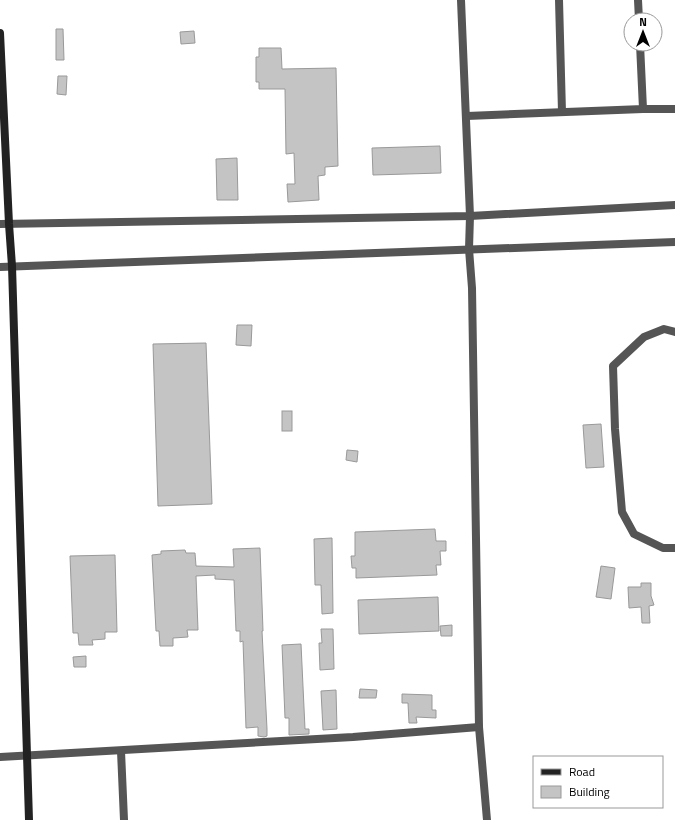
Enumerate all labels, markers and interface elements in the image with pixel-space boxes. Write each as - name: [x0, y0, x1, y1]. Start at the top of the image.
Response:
- north arrow: [623, 12, 663, 52]
- text: N: [639, 14, 647, 30]
- legend: [533, 756, 663, 808]
- text: Road: [569, 762, 595, 781]
- text: Building: [569, 782, 610, 801]

